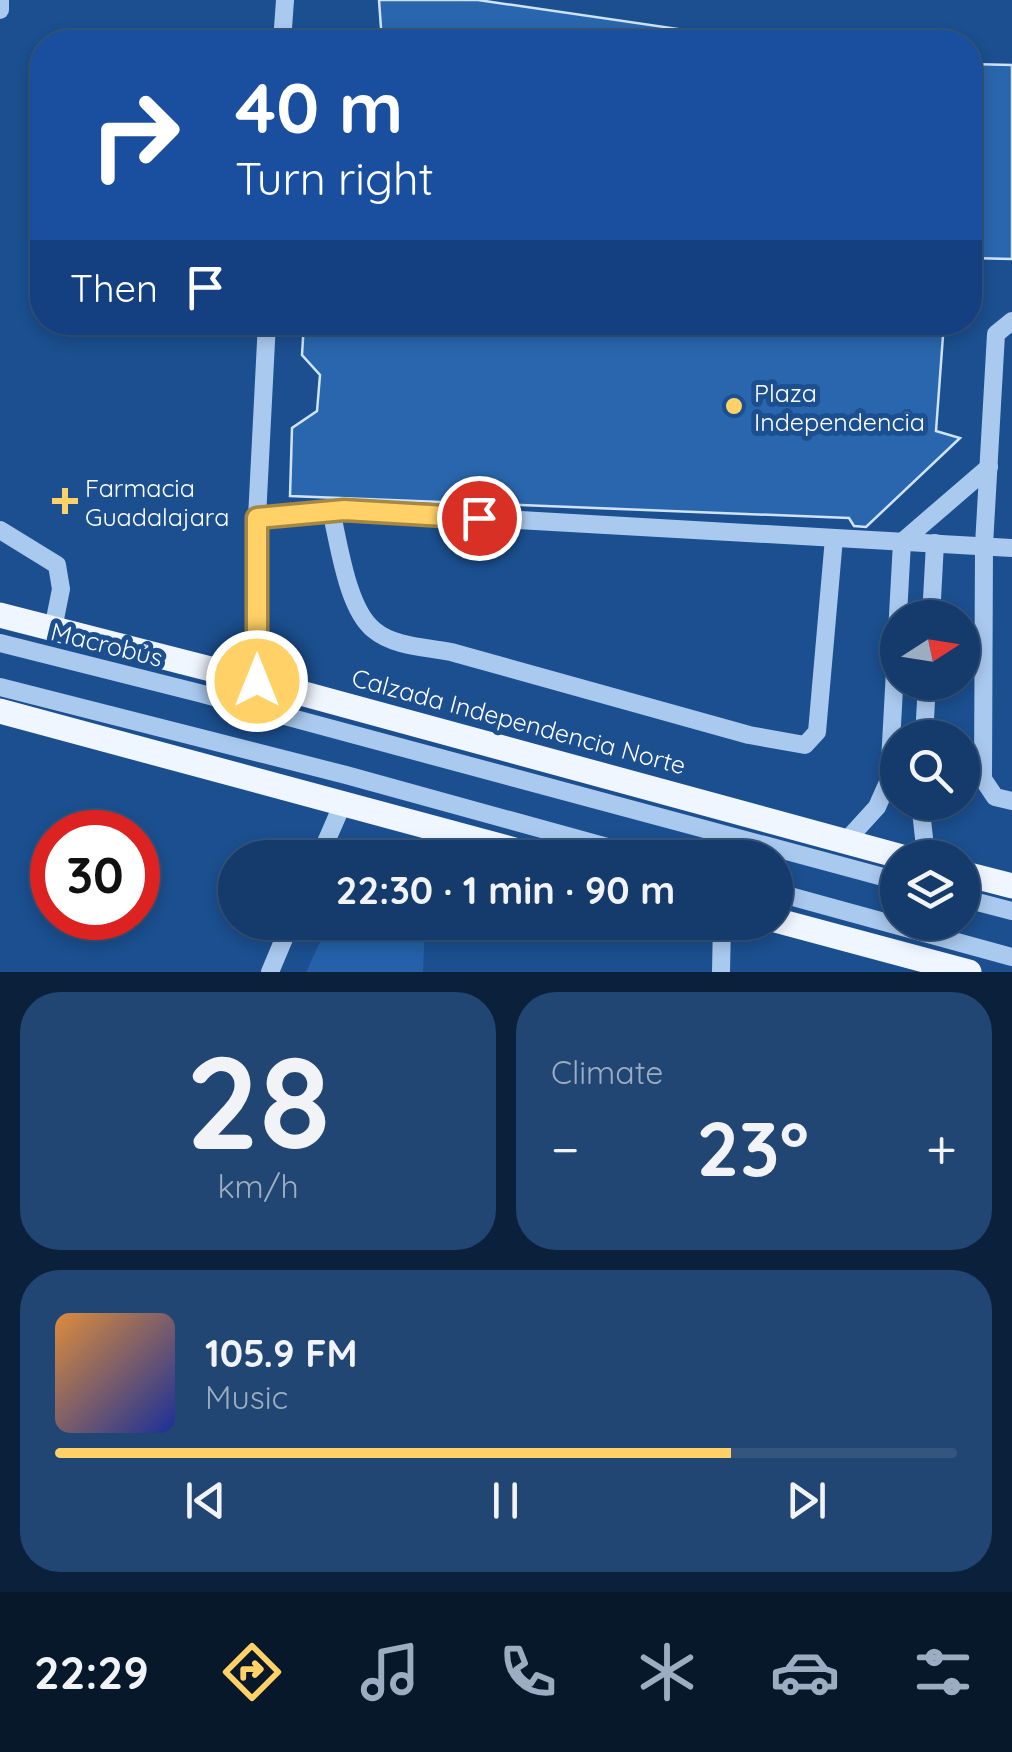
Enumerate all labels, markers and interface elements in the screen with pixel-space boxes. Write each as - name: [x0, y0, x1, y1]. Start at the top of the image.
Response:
- text: 40 m: [235, 63, 403, 151]
- icon: right: [70, 70, 200, 200]
- text: Turn right: [235, 150, 434, 206]
- icon: arrive: [178, 260, 233, 315]
- text: Then: [70, 264, 158, 312]
- place label: Plaza Independencia: [754, 377, 925, 437]
- marker: Plaza Independencia: [723, 395, 745, 417]
- place label: Farmacia Guadalajara: [85, 472, 229, 532]
- pin: [437, 476, 522, 561]
- marker: Farmacia Guadalajara: [54, 490, 76, 512]
- icon: arrive: [452, 491, 507, 546]
- north arrow: [880, 600, 980, 700]
- map controls: [880, 600, 980, 940]
- street label: Macrobús: [48, 615, 166, 673]
- position arrow: [205, 629, 309, 733]
- street label: Calzada Independencia Norte: [349, 661, 689, 781]
- button: search: [880, 720, 980, 820]
- speed limit sign: 30: [30, 810, 160, 940]
- button: layers: [880, 840, 980, 940]
- text: 22:30 · 1 min · 90 m: [336, 866, 675, 914]
- text: 28: [185, 1019, 331, 1182]
- text: Climate: [551, 1052, 663, 1092]
- text: 23°: [697, 1101, 809, 1195]
- text: −: [551, 1114, 580, 1183]
- text: +: [926, 1114, 957, 1183]
- text: km/h: [217, 1166, 299, 1206]
- text: 105.9 FM: [205, 1329, 358, 1377]
- text: Music: [205, 1377, 288, 1417]
- icon: previous: [178, 1473, 233, 1528]
- icon: pause: [478, 1473, 533, 1528]
- icon: next: [779, 1473, 834, 1528]
- icon: directions: [217, 1637, 287, 1707]
- icon: music: [355, 1637, 425, 1707]
- icon: phone: [493, 1637, 563, 1707]
- icon: climate: [632, 1637, 702, 1707]
- icon: car: [770, 1637, 840, 1707]
- icon: filters: [908, 1637, 978, 1707]
- text: 22:29: [34, 1644, 149, 1700]

